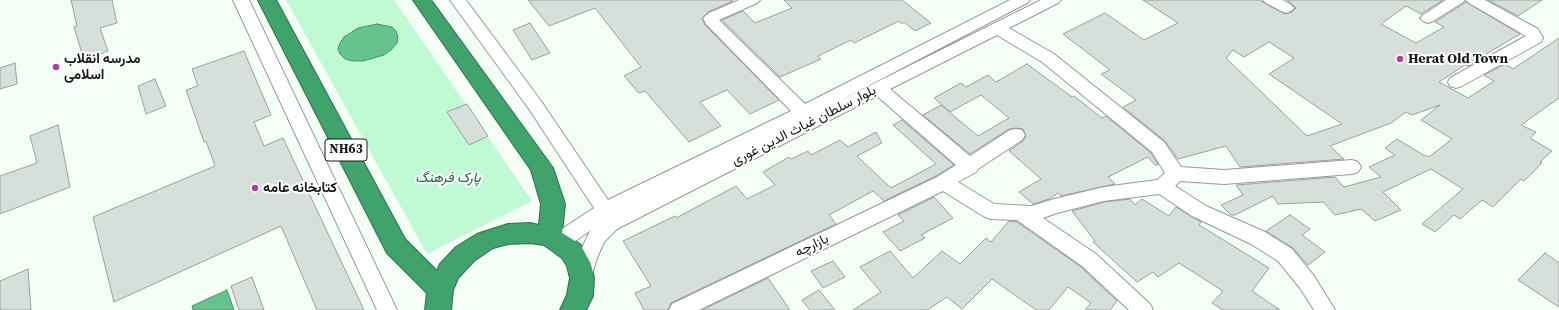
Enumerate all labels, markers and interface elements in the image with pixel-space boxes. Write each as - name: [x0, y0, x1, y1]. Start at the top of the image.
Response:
- place label: مدرسه انقلاب اسلامی: [64, 51, 141, 84]
- place label: Herat Old Town: [1408, 51, 1508, 67]
- marker: Herat Old Town: [1395, 54, 1405, 64]
- marker: مدرسه انقلاب اسلامی: [51, 62, 61, 72]
- street label: بلوار سلطان غیاث الدین غوری: [729, 82, 879, 170]
- road number: NH63: [325, 139, 367, 161]
- park label: پارک فرهنگ: [415, 170, 481, 186]
- place label: کتابخانه عامه: [263, 180, 337, 196]
- marker: کتابخانه عامه: [250, 183, 260, 193]
- street label: بازارچه: [792, 231, 832, 261]

